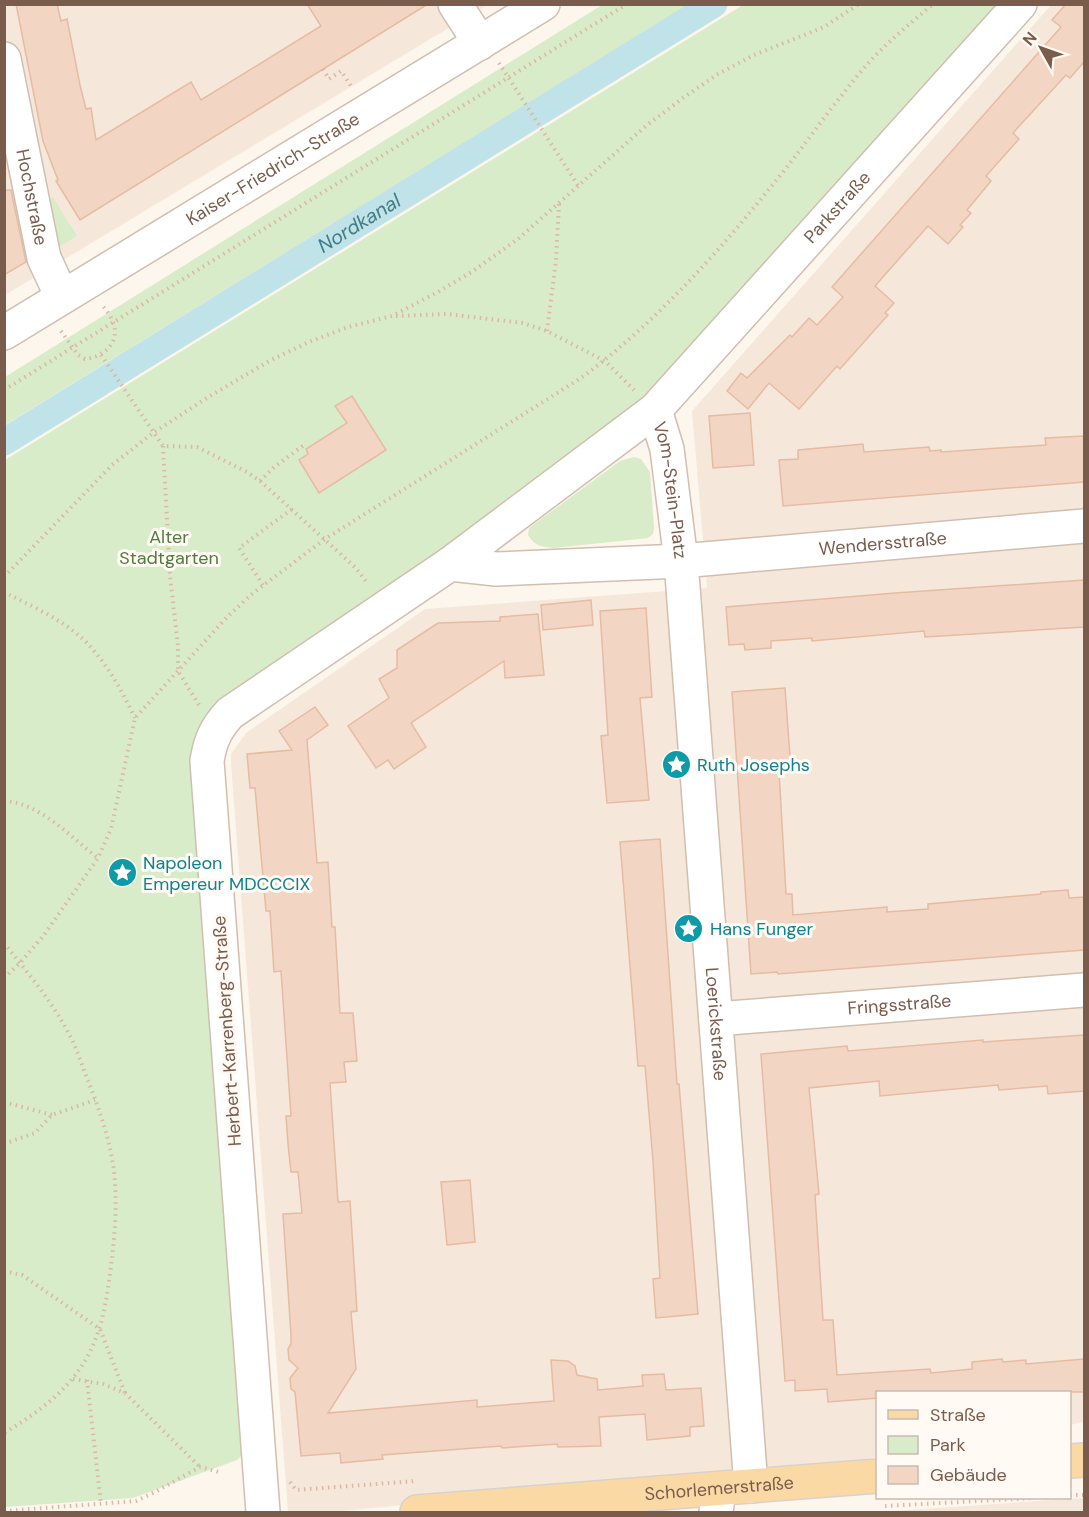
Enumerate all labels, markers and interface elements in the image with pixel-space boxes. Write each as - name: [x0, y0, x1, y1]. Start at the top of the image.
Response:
- north arrow: [1011, 18, 1071, 78]
- text: N: [1018, 27, 1042, 50]
- street label: Kaiser-Friedrich-Straße: [182, 107, 364, 231]
- street label: Hochstraße: [10, 147, 53, 247]
- street label: Parkstraße: [799, 166, 876, 248]
- water label: Nordkanal: [312, 187, 406, 259]
- street label: Vom-Stein-Platz: [647, 419, 693, 560]
- park label: Alter Stadtgarten: [119, 525, 219, 570]
- street label: Wendersstraße: [818, 526, 948, 561]
- place icon: Ruth Josephs: [660, 749, 692, 781]
- place label: Ruth Josephs: [697, 753, 810, 777]
- place label: Napoleon Empereur MDCCCIX: [143, 851, 310, 896]
- place icon: Napoleon Empereur MDCCCIX: [106, 857, 138, 889]
- place icon: Hans Funger: [673, 913, 705, 945]
- street label: Herbert-Karrenberg-Straße: [207, 915, 247, 1147]
- place label: Hans Funger: [710, 917, 813, 941]
- street label: Loerickstraße: [700, 966, 732, 1082]
- street label: Fringsstraße: [847, 988, 952, 1021]
- legend: [876, 1391, 1071, 1499]
- text: Straße: [930, 1403, 986, 1427]
- text: Park: [930, 1433, 966, 1457]
- text: Gebäude: [930, 1463, 1007, 1487]
- street label: Schorlemerstraße: [644, 1471, 795, 1506]

